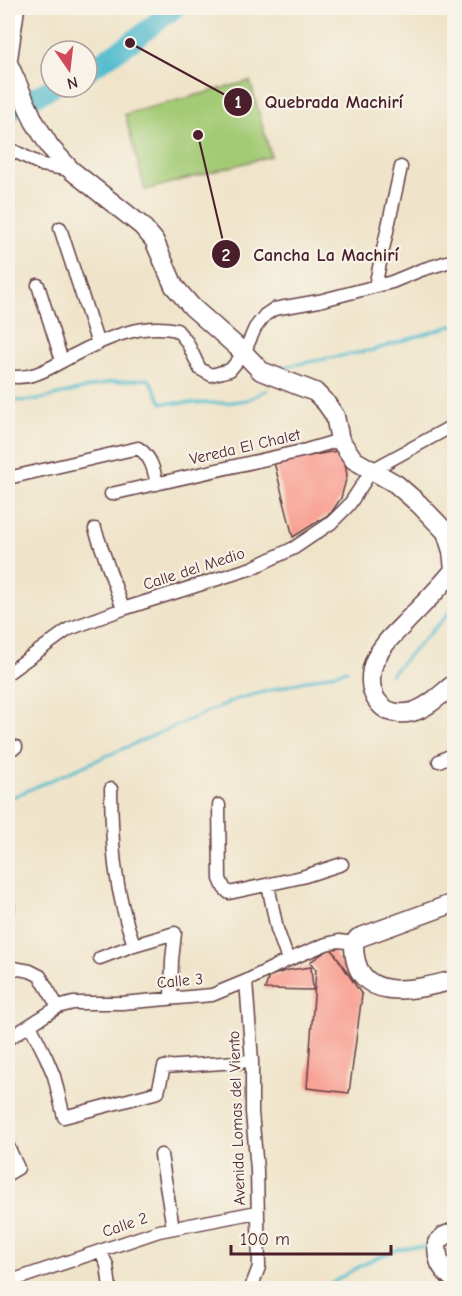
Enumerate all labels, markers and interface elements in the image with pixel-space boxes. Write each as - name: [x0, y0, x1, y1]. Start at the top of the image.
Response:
- north arrow: [39, 39, 99, 99]
- text: N: [65, 73, 80, 93]
- callout: Quebrada Machirí: [223, 84, 415, 120]
- text: 1: [234, 92, 242, 113]
- text: Quebrada Machirí: [265, 92, 404, 113]
- callout: Cancha La Machirí: [211, 236, 410, 272]
- text: 2: [222, 245, 231, 266]
- text: Cancha La Machirí: [253, 245, 399, 266]
- street label: Vereda El Chalet: [188, 425, 302, 468]
- street label: Calle del Medio: [141, 544, 247, 594]
- street label: Calle 3: [156, 970, 204, 992]
- street label: Avenida Lomas del Viento: [225, 1030, 249, 1206]
- street label: Calle 2: [100, 1209, 150, 1241]
- scale bar: [231, 1218, 392, 1256]
- text: 100 m: [240, 1229, 290, 1250]

